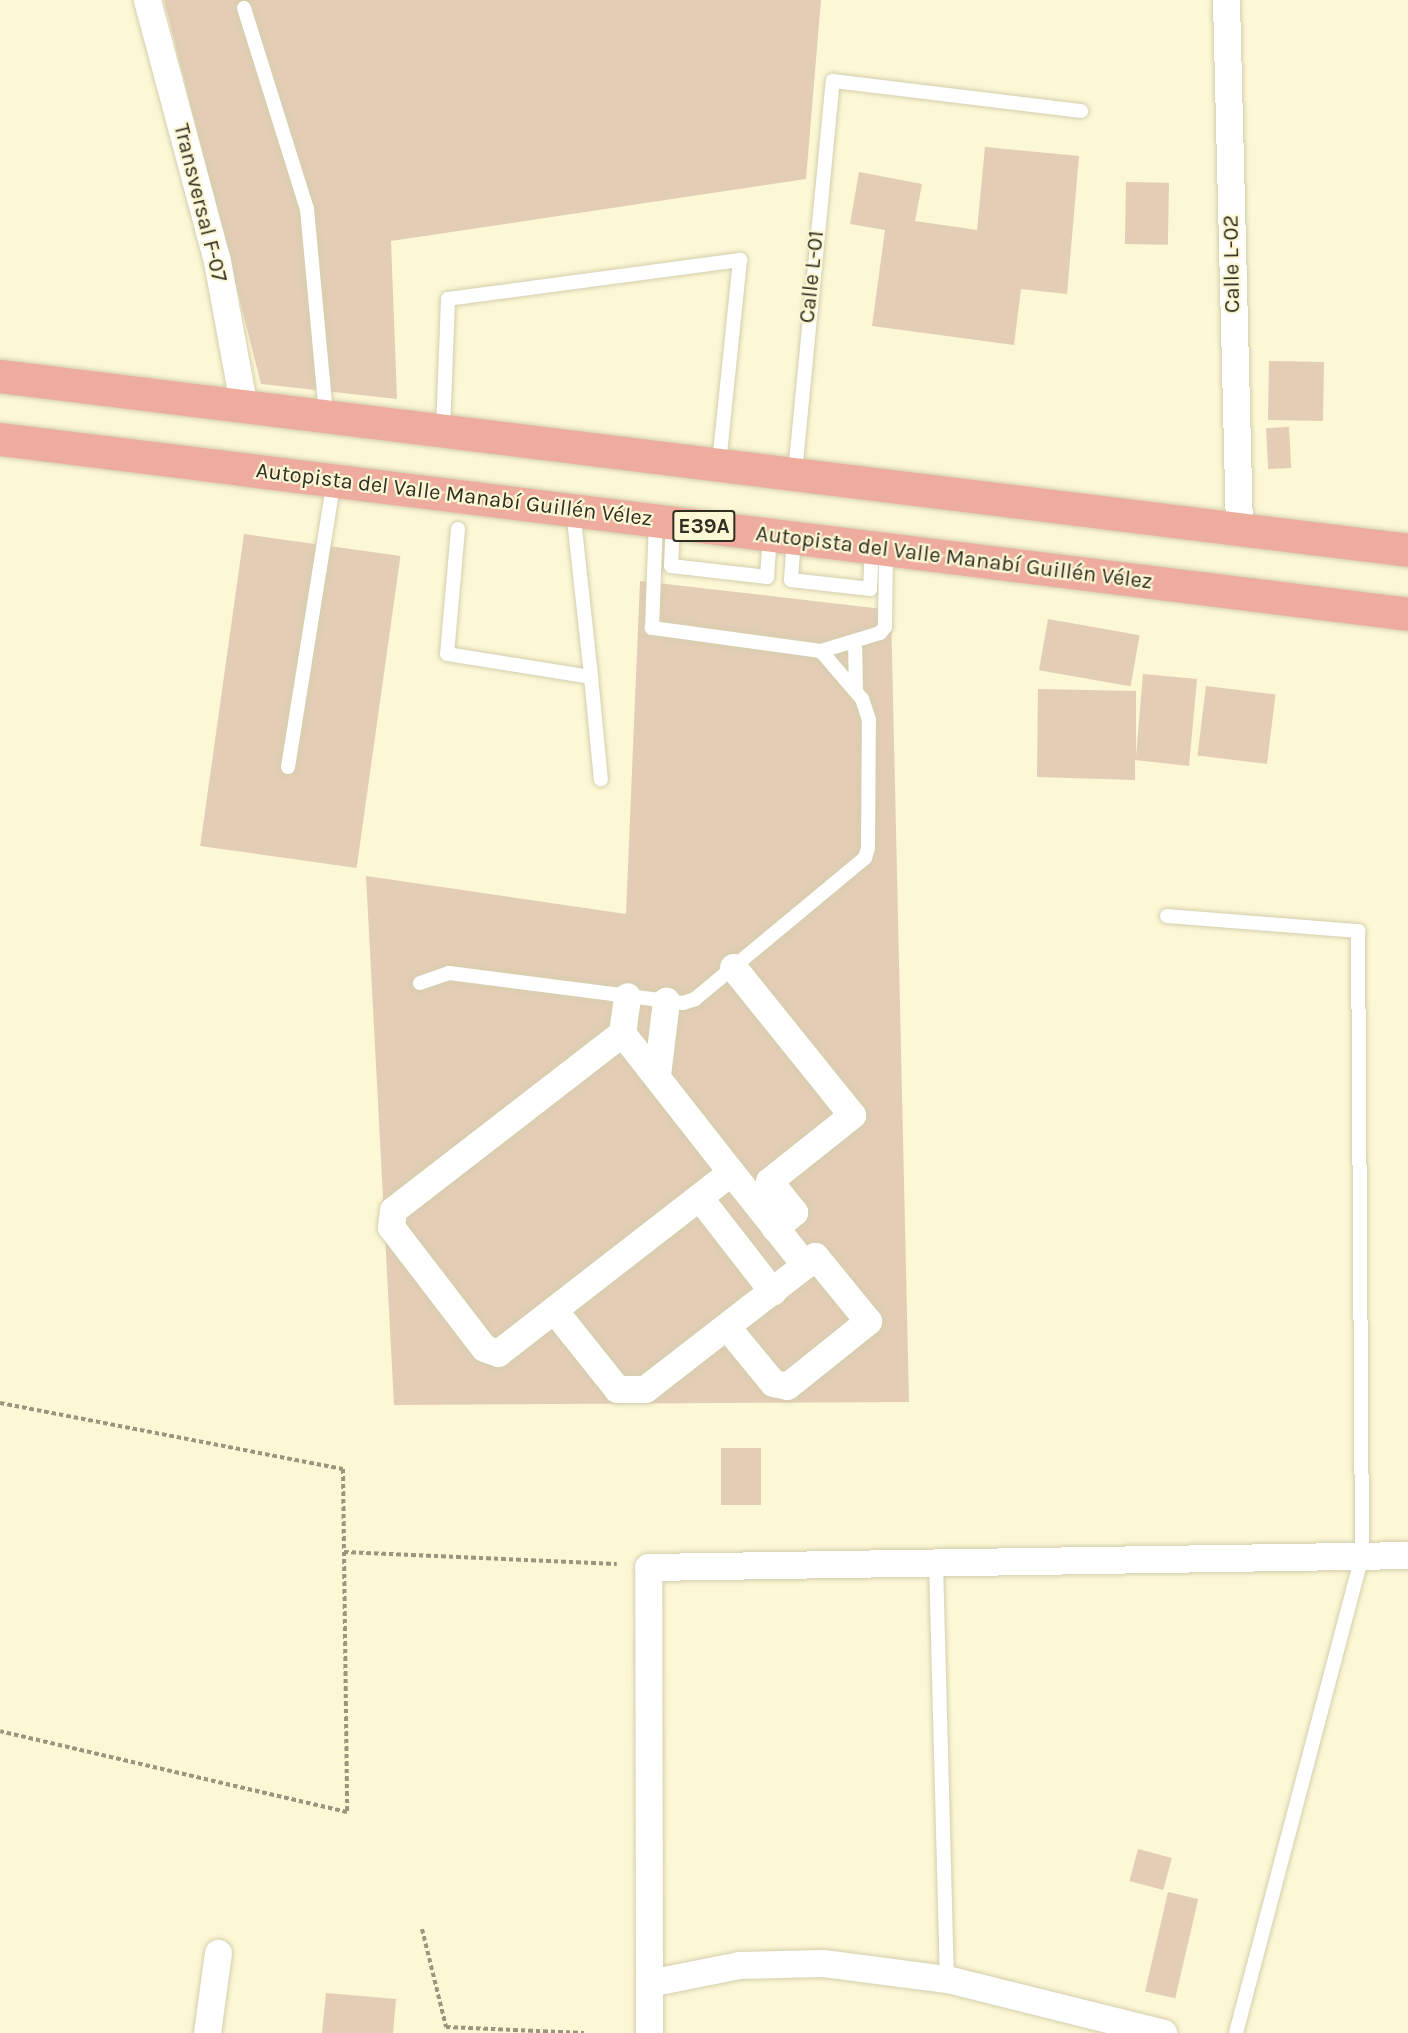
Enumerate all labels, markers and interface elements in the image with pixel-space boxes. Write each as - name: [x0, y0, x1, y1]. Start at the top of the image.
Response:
- street label: Transversal F-07: [168, 121, 232, 285]
- street label: Calle L-02: [1218, 215, 1246, 313]
- street label: Calle L-01: [794, 230, 830, 324]
- street label: Autopista del Valle Manabí Guillén Vélez: [254, 458, 654, 532]
- road number: E39A: [671, 508, 737, 544]
- street label: Autopista del Valle Manabí Guillén Vélez: [754, 521, 1154, 595]

